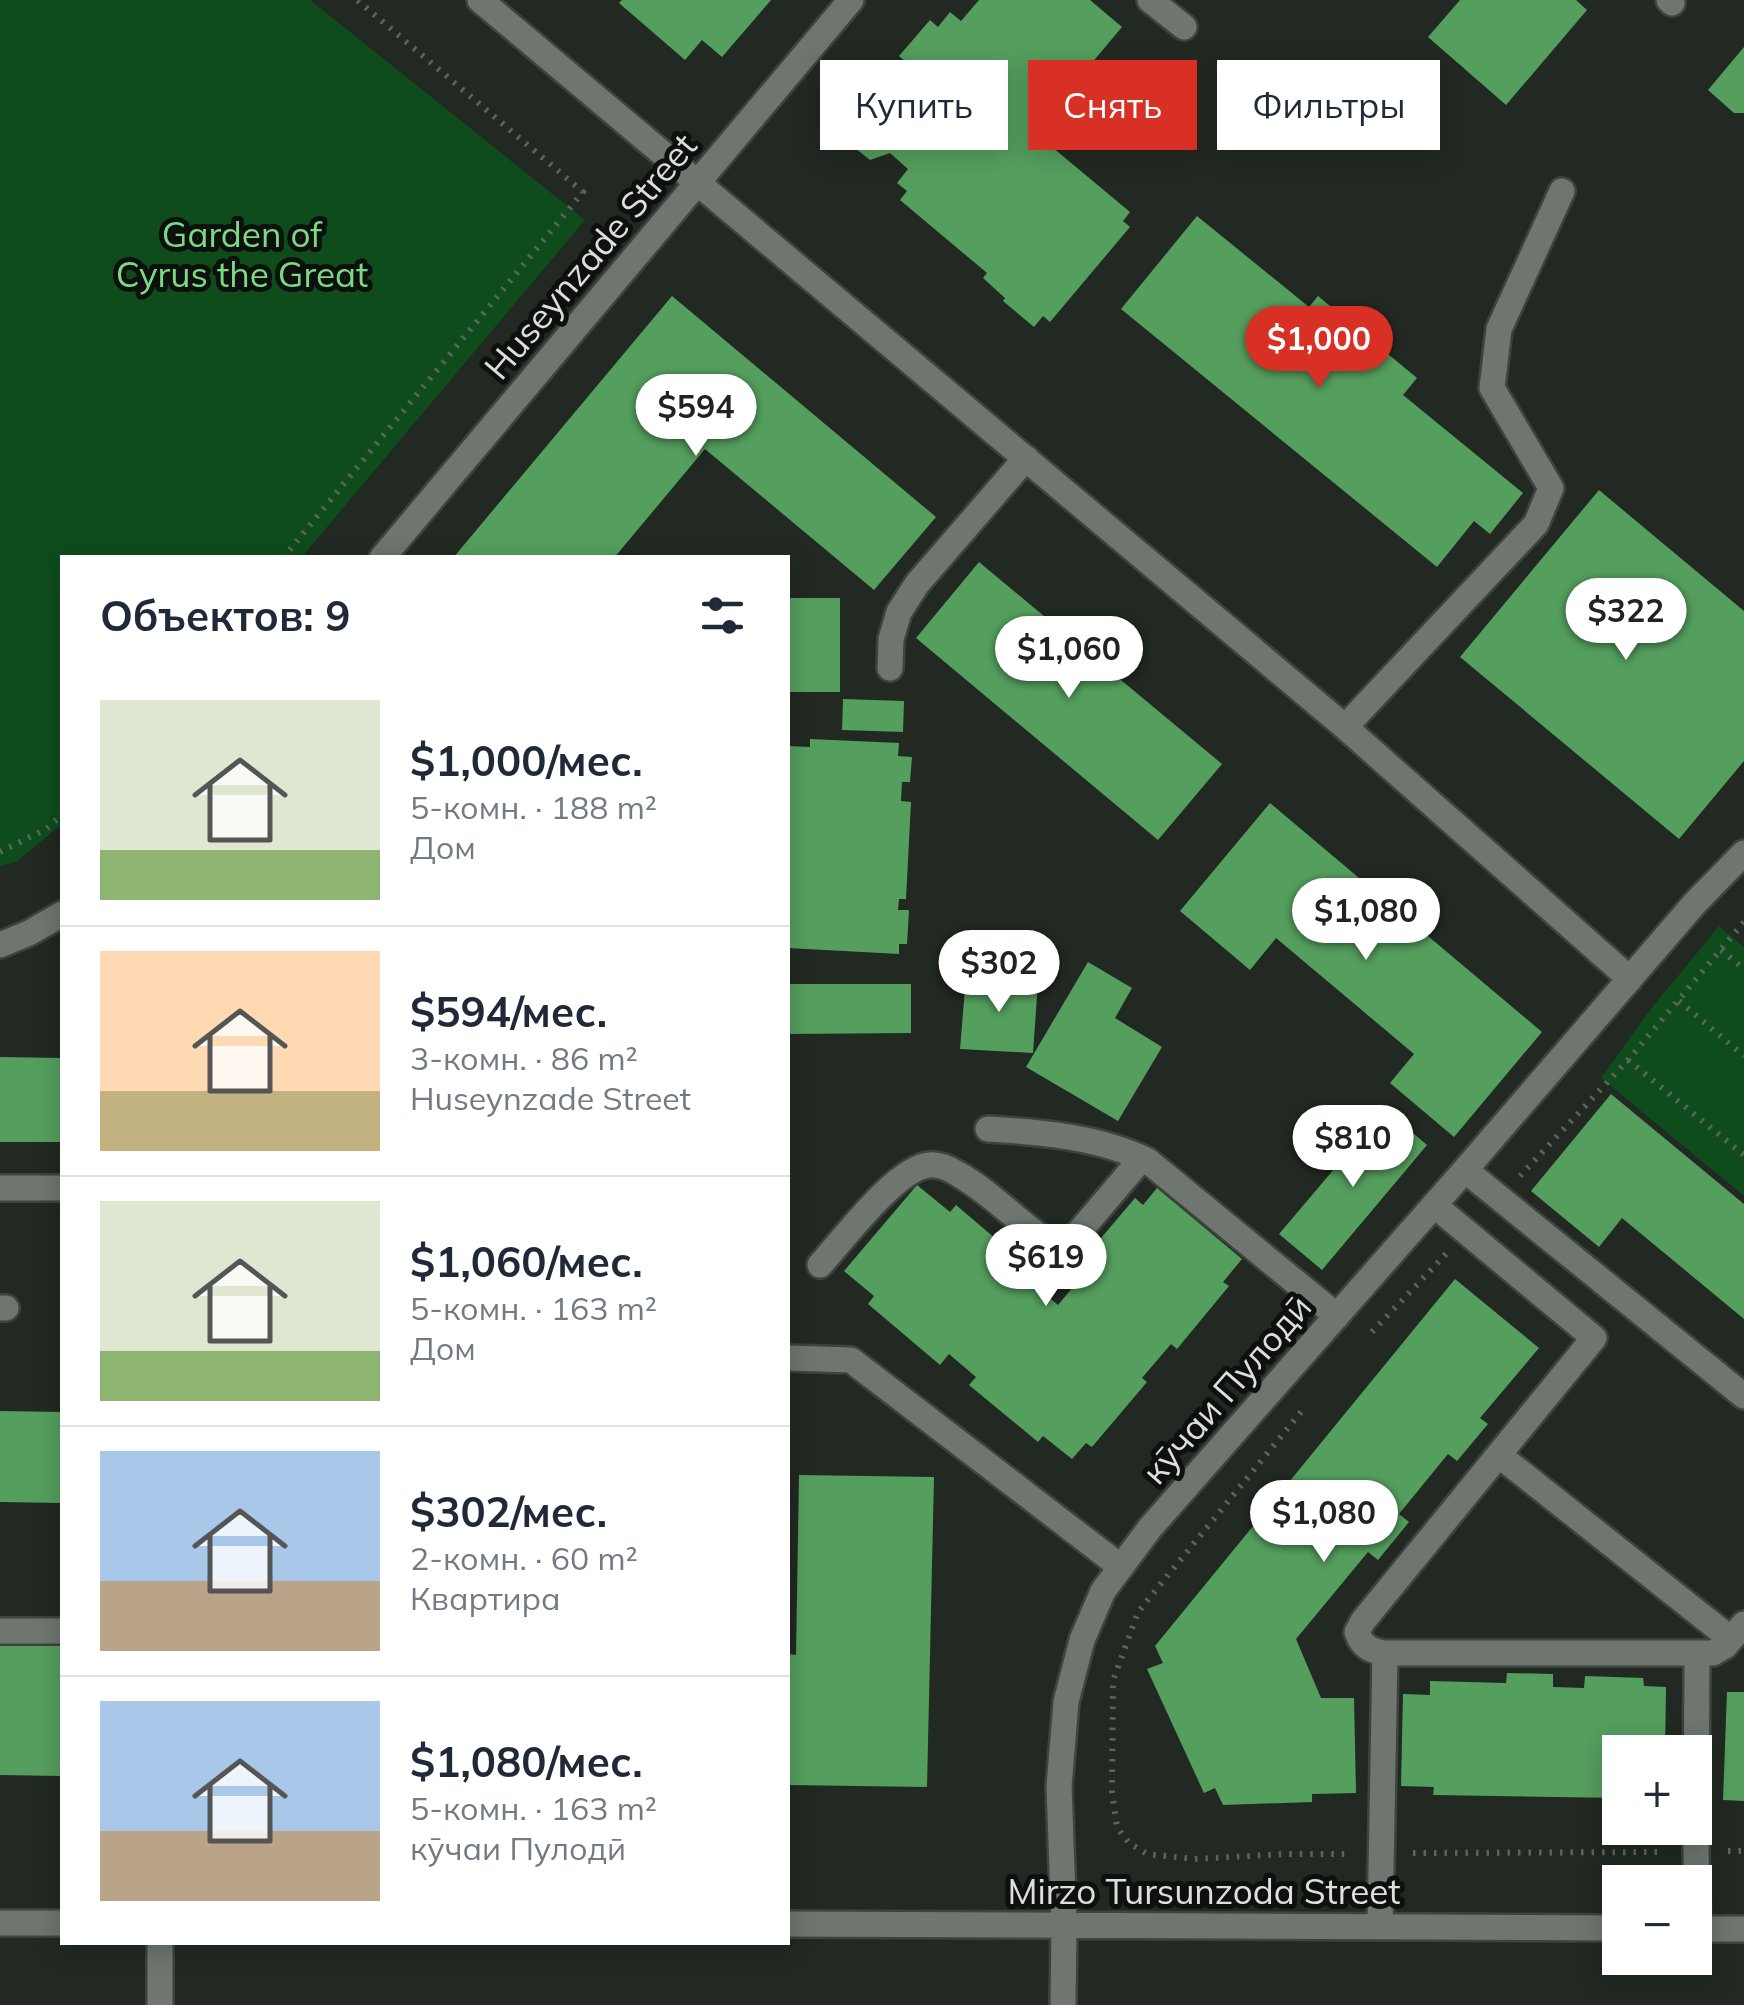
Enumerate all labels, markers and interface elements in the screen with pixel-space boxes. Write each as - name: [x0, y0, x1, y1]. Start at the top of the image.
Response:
- chip: Купить: [820, 60, 1008, 150]
- chip: Снять: [1028, 60, 1197, 150]
- chip: Фильтры: [1217, 60, 1440, 150]
- street label: Huseynzade Street: [474, 124, 706, 388]
- park label: Garden of Cyrus the Great: [116, 212, 368, 296]
- pin: $1,000: [1238, 306, 1400, 391]
- text: $1,000: [1267, 318, 1371, 358]
- pin: $594: [637, 374, 755, 459]
- text: $594: [658, 386, 734, 426]
- pin: $322: [1567, 578, 1685, 663]
- icon: filters: [695, 588, 750, 643]
- text: Объектов: 9: [100, 589, 350, 642]
- text: $322: [1588, 590, 1664, 630]
- pin: $1,060: [988, 616, 1150, 701]
- text: $1,060: [1017, 628, 1121, 668]
- text: $1,000/мес.: [410, 734, 643, 787]
- icon: home: [180, 740, 300, 860]
- text: 5-комн. · 188 m²: [410, 787, 657, 827]
- text: Дом: [410, 827, 476, 867]
- pin: $1,080: [1285, 878, 1447, 963]
- text: $1,080: [1314, 890, 1418, 930]
- pin: $302: [940, 930, 1058, 1015]
- text: $302: [961, 942, 1037, 982]
- text: $594/мес.: [410, 985, 607, 1038]
- icon: home: [180, 991, 300, 1111]
- text: 3-комн. · 86 m²: [410, 1038, 638, 1078]
- text: Huseynzade Street: [410, 1078, 691, 1118]
- pin: $810: [1294, 1105, 1412, 1190]
- text: $810: [1315, 1117, 1391, 1157]
- pin: $619: [987, 1224, 1105, 1309]
- text: $1,060/мес.: [410, 1235, 643, 1288]
- text: $619: [1008, 1236, 1084, 1276]
- icon: home: [180, 1241, 300, 1361]
- street label: кӯчаи Пулодӣ: [1132, 1285, 1320, 1493]
- text: 5-комн. · 163 m²: [410, 1288, 657, 1328]
- text: Дом: [410, 1328, 476, 1368]
- pin: $1,080: [1243, 1480, 1405, 1565]
- text: $302/мес.: [410, 1485, 607, 1538]
- icon: home: [180, 1491, 300, 1611]
- text: $1,080: [1272, 1492, 1376, 1532]
- text: 2-комн. · 60 m²: [410, 1538, 638, 1578]
- text: Квартира: [410, 1578, 561, 1618]
- text: $1,080/мес.: [410, 1735, 643, 1788]
- map controls: [1602, 1735, 1712, 1975]
- button: +: [1602, 1735, 1712, 1845]
- icon: home: [180, 1741, 300, 1861]
- text: 5-комн. · 163 m²: [410, 1788, 657, 1828]
- text: кӯчаи Пулодӣ: [410, 1828, 626, 1868]
- button: −: [1602, 1865, 1712, 1975]
- street label: Mirzo Tursunzoda Street: [1007, 1869, 1401, 1913]

